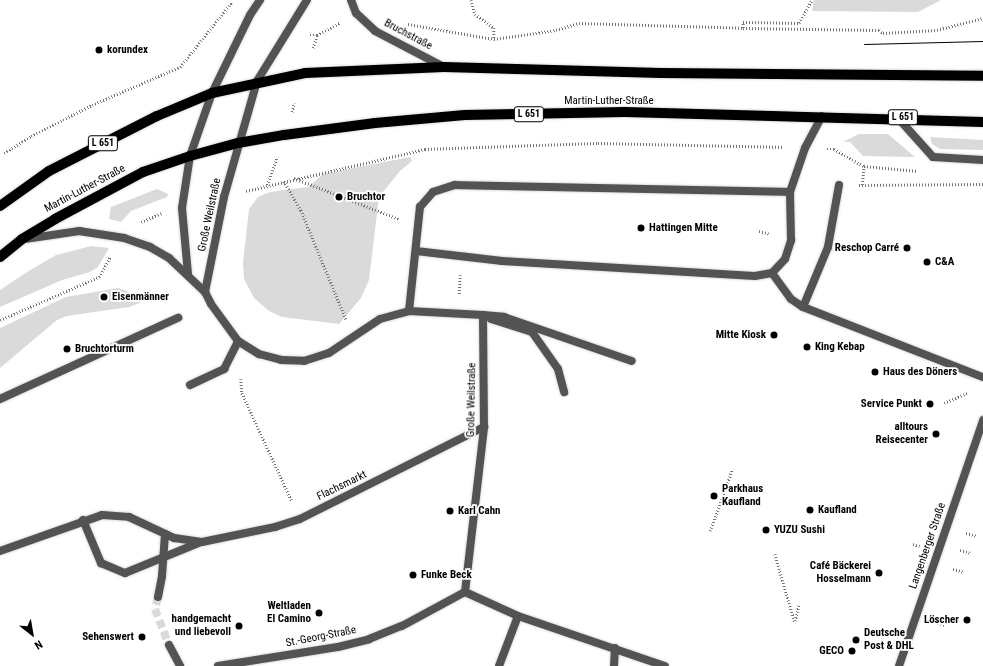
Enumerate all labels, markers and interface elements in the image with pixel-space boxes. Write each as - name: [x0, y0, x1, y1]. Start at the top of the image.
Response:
- street label: Bruchstraße: [382, 17, 434, 53]
- place label: korundex: [107, 43, 148, 57]
- marker: korundex: [94, 45, 104, 55]
- street label: Martin-Luther-Straße: [564, 94, 654, 108]
- road number: L 651: [513, 106, 545, 122]
- road number: L 651: [887, 109, 919, 125]
- road number: L 651: [87, 135, 119, 151]
- street label: Martin-Luther-Straße: [42, 162, 128, 216]
- street label: Große Weilstraße: [196, 177, 224, 253]
- place label: Bruchtor: [347, 190, 385, 204]
- marker: Bruchtor: [334, 192, 344, 202]
- place label: Hattingen Mitte: [649, 221, 718, 235]
- marker: Hattingen Mitte: [636, 223, 646, 233]
- place label: Reschop Carré: [835, 241, 899, 255]
- marker: Reschop Carré: [902, 243, 912, 253]
- place label: C&A: [935, 255, 954, 269]
- marker: C&A: [922, 257, 932, 267]
- place label: Eisenmänner: [112, 290, 169, 304]
- marker: Eisenmänner: [99, 292, 109, 302]
- place label: Mitte Kiosk: [716, 328, 766, 342]
- marker: Mitte Kiosk: [769, 330, 779, 340]
- place label: King Kebap: [815, 340, 865, 354]
- place label: Bruchtorturm: [75, 342, 134, 356]
- marker: King Kebap: [802, 342, 812, 352]
- marker: Bruchtorturm: [62, 344, 72, 354]
- street label: Große Weilstraße: [465, 363, 479, 437]
- place label: Haus des Döners: [883, 365, 957, 379]
- marker: Haus des Döners: [870, 367, 880, 377]
- place label: Service Punkt: [861, 397, 922, 411]
- marker: Service Punkt: [925, 399, 935, 409]
- place label: alltours Reisecenter: [876, 421, 928, 447]
- marker: alltours Reisecenter: [931, 429, 941, 439]
- street label: Flachsmarkt: [315, 468, 369, 504]
- place label: Parkhaus Kaufland: [722, 483, 763, 509]
- marker: Parkhaus Kaufland: [709, 491, 719, 501]
- street label: Langenberger Straße: [907, 501, 949, 591]
- place label: Kaufland: [818, 503, 857, 517]
- place label: Karl Cahn: [458, 504, 500, 518]
- marker: Kaufland: [805, 505, 815, 515]
- marker: Karl Cahn: [445, 506, 455, 516]
- place label: YUZU Sushi: [774, 523, 825, 537]
- marker: YUZU Sushi: [761, 525, 771, 535]
- place label: Café Bäckerei Hosselmann: [810, 560, 871, 586]
- place label: Funke Beck: [421, 568, 472, 582]
- marker: Café Bäckerei Hosselmann: [874, 568, 884, 578]
- marker: Funke Beck: [408, 570, 418, 580]
- place label: Weltladen El Camino: [267, 600, 311, 626]
- marker: Weltladen El Camino: [314, 608, 324, 618]
- place label: handgemacht und liebevoll: [172, 613, 231, 639]
- place label: Löscher: [924, 613, 959, 627]
- north arrow: [12, 614, 52, 654]
- marker: Löscher: [962, 615, 972, 625]
- marker: handgemacht und liebevoll: [234, 621, 244, 631]
- street label: St.-Georg-Straße: [285, 624, 357, 650]
- place label: Deutsche Post & DHL: [864, 627, 914, 653]
- place label: Sehenswert: [82, 630, 134, 644]
- marker: Sehenswert: [137, 632, 147, 642]
- marker: Deutsche Post & DHL: [851, 635, 861, 645]
- text: N: [32, 637, 45, 652]
- place label: GECO: [819, 644, 844, 658]
- marker: GECO: [847, 646, 857, 656]

